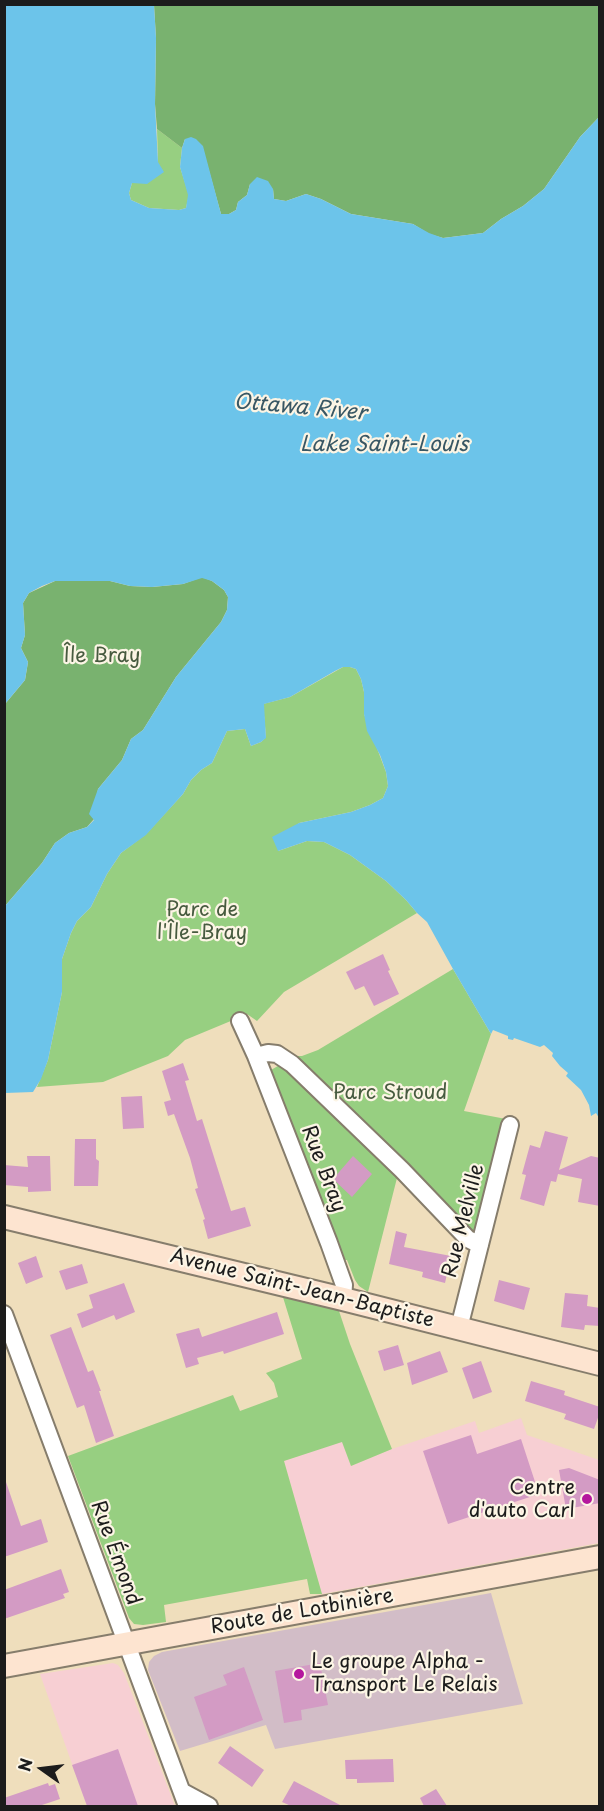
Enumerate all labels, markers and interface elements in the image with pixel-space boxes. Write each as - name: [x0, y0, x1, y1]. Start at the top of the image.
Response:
- water label: Ottawa River: [233, 390, 367, 426]
- water label: Lake Saint-Louis: [300, 432, 468, 458]
- park label: Île Bray: [64, 644, 140, 668]
- park label: Parc de l'Île-Bray: [157, 898, 247, 945]
- park label: Parc Stroud: [333, 1081, 447, 1105]
- street label: Rue Bray: [295, 1122, 351, 1216]
- street label: Rue Melville: [438, 1162, 490, 1280]
- street label: Avenue Saint-Jean-Baptiste: [168, 1245, 436, 1333]
- place label: Centre d'auto Carl: [469, 1476, 575, 1523]
- marker: Centre d'auto Carl: [580, 1492, 594, 1506]
- street label: Rue Émond: [85, 1497, 145, 1609]
- street label: Route de Lotbinière: [209, 1584, 395, 1640]
- place label: Le groupe Alpha - Transport Le Relais: [311, 1650, 497, 1697]
- marker: Le groupe Alpha - Transport Le Relais: [292, 1667, 306, 1681]
- north arrow: [12, 1739, 72, 1799]
- text: N: [11, 1756, 38, 1774]

